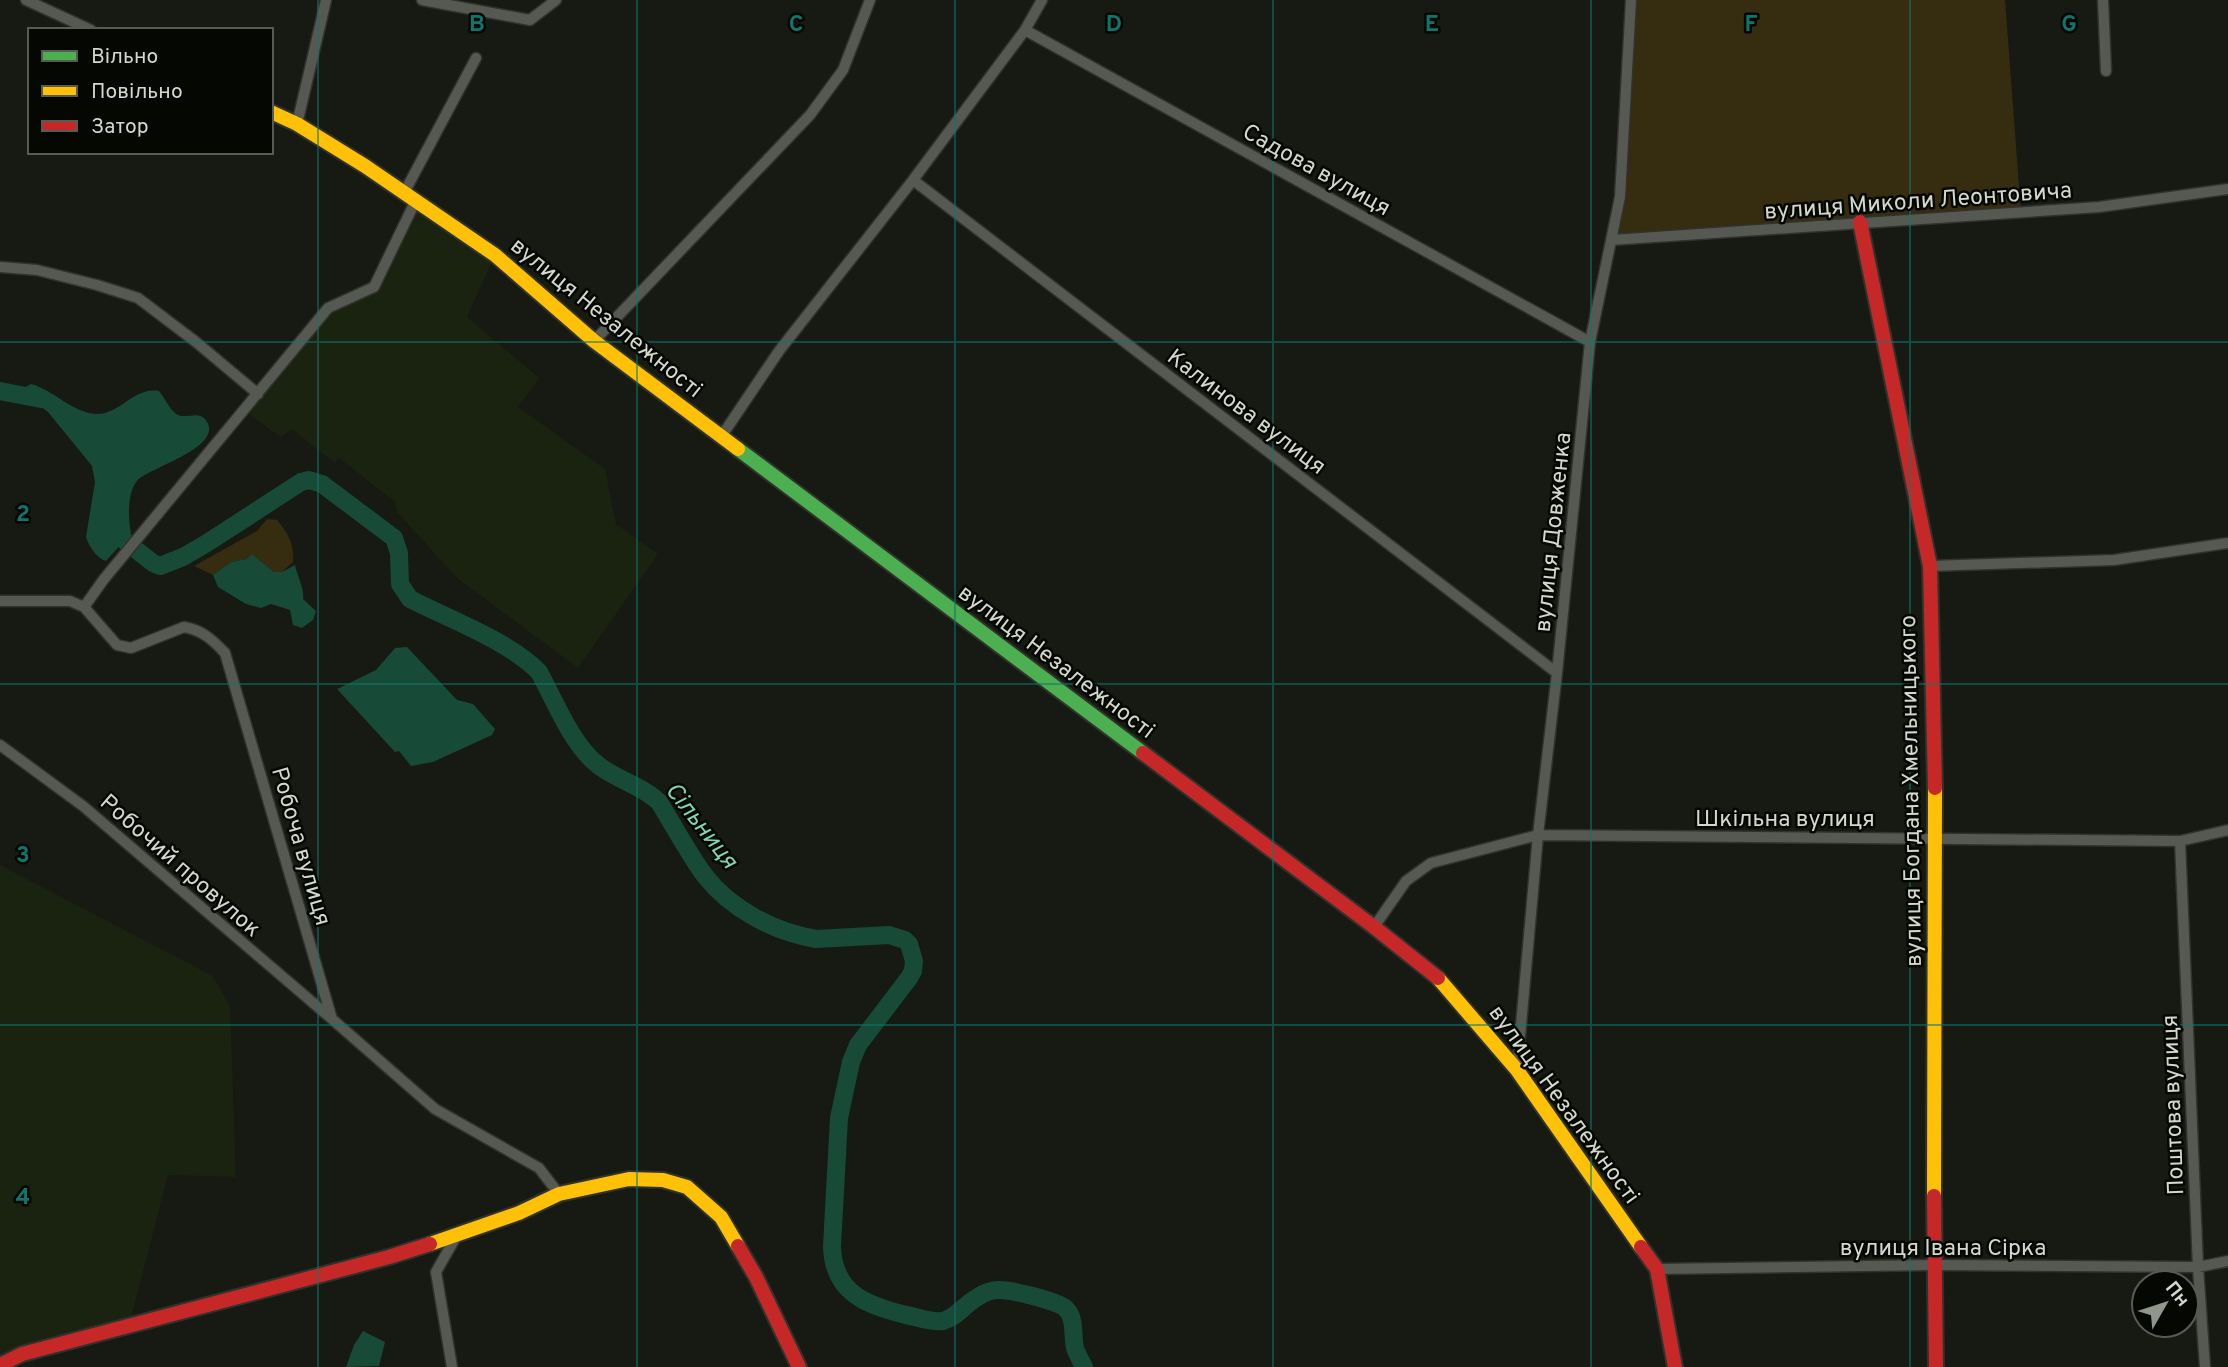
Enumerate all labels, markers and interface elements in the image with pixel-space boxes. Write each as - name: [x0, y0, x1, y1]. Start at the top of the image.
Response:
- text: B: [469, 11, 485, 40]
- text: C: [789, 11, 803, 40]
- text: D: [1106, 11, 1122, 40]
- text: E: [1425, 11, 1439, 40]
- text: F: [1744, 11, 1758, 40]
- text: G: [2061, 11, 2077, 40]
- legend: [28, 28, 273, 154]
- text: Вільно: [91, 44, 158, 71]
- text: Повільно: [91, 79, 183, 106]
- text: Затор: [91, 114, 149, 141]
- street label: Садова вулиця: [1237, 118, 1395, 224]
- street label: вулиця Миколи Леонтовича: [1763, 177, 2073, 228]
- street label: вулиця Незалежності: [503, 233, 707, 405]
- street label: Калинова вулиця: [1160, 344, 1331, 482]
- street label: вулиця Довженка: [1530, 431, 1579, 634]
- text: 2: [16, 501, 30, 530]
- street label: вулиця Незалежності: [951, 580, 1160, 746]
- street label: вулиця Богдана Хмельницького: [1895, 615, 1930, 967]
- street label: Робоча вулиця: [263, 764, 336, 929]
- water label: Сільниця: [657, 777, 744, 876]
- street label: Робочий провулок: [93, 789, 266, 945]
- street label: Шкільна вулиця: [1695, 806, 1875, 835]
- text: 3: [16, 842, 30, 871]
- street label: вулиця Незалежності: [1481, 1000, 1645, 1211]
- street label: Поштова вулиця: [2157, 1014, 2192, 1196]
- text: 4: [16, 1184, 30, 1213]
- street label: вулиця Івана Сірка: [1840, 1235, 2046, 1264]
- north arrow: [2130, 1269, 2200, 1339]
- text: Пн: [2159, 1277, 2194, 1312]

